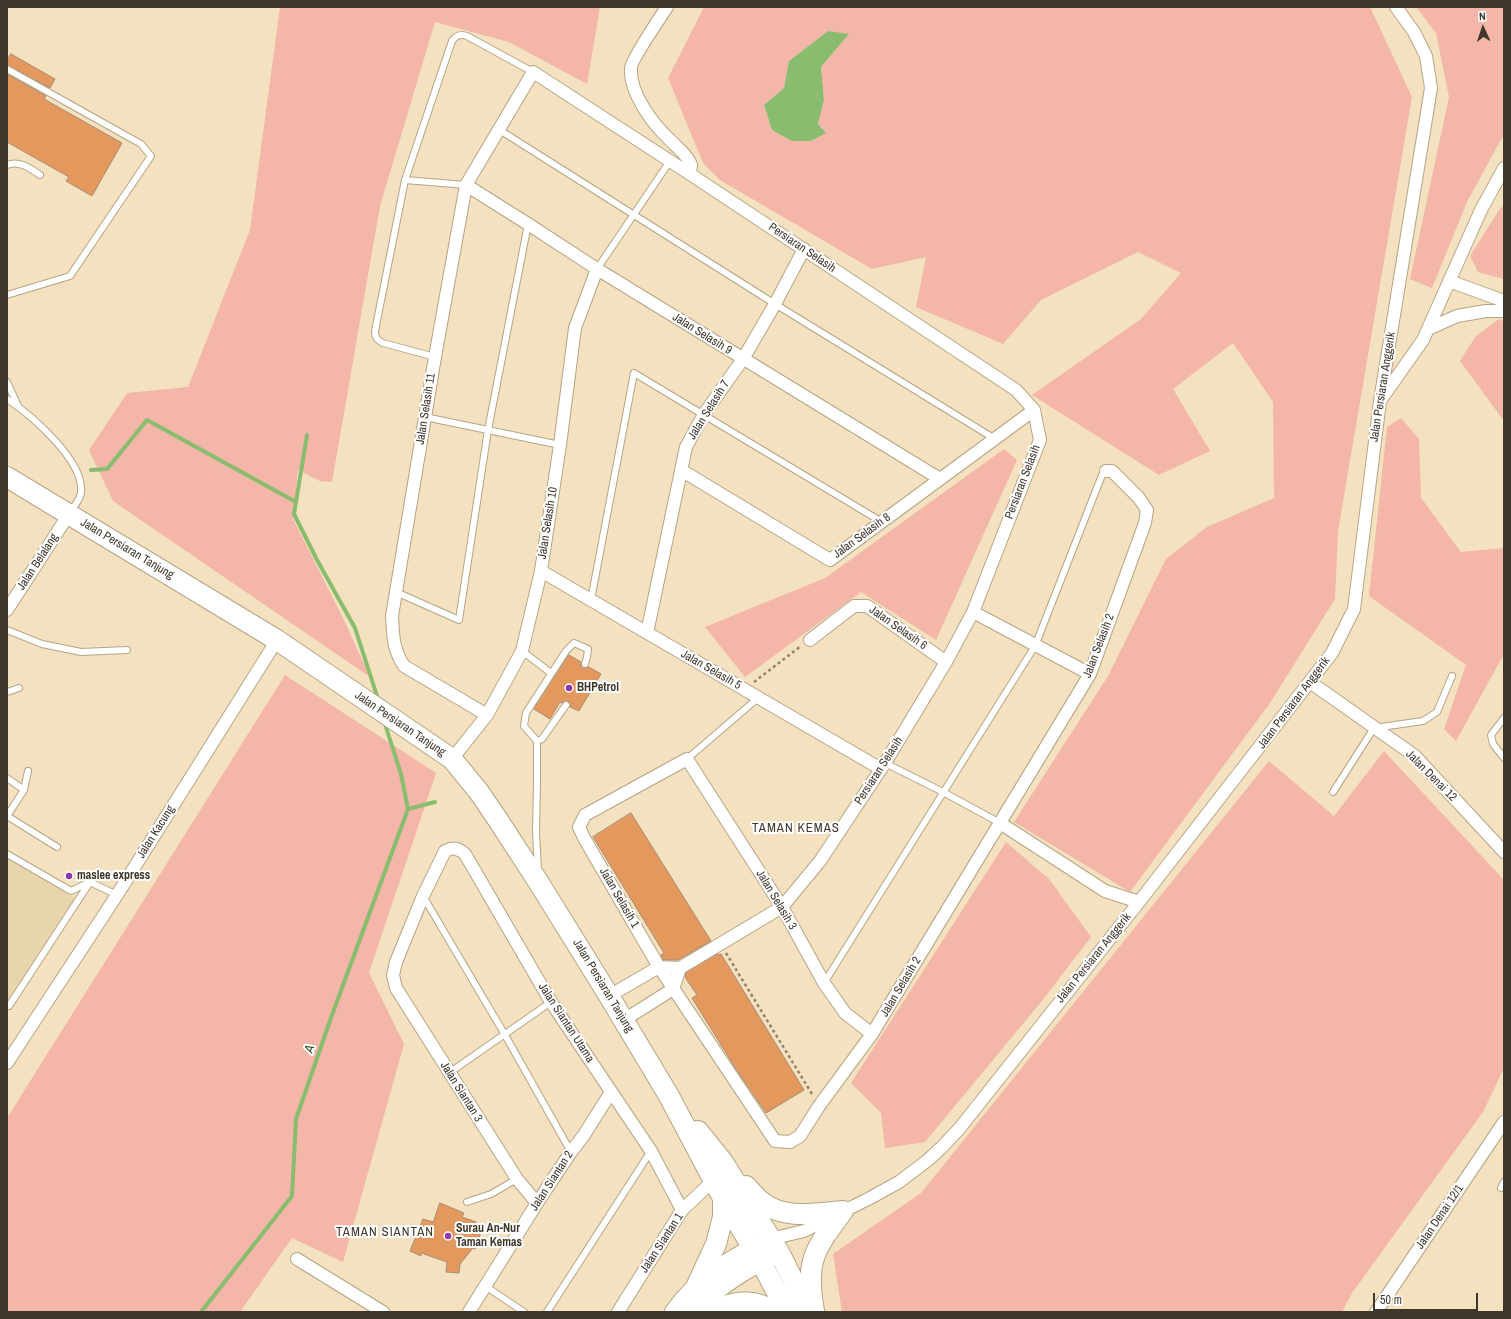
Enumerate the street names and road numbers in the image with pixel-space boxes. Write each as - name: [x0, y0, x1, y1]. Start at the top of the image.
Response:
- street label: Persiaran Selasih: [766, 220, 838, 276]
- street label: Jalan Selasih 9: [670, 310, 734, 358]
- street label: Jalan Persiaran Anggerik: [1367, 331, 1399, 443]
- street label: Jalan Selasih 11: [413, 372, 439, 446]
- street label: Jalan Selasih 7: [685, 378, 733, 442]
- street label: Persiaran Selasih: [1002, 443, 1044, 521]
- street label: Jalan Selasih 10: [535, 486, 561, 560]
- street label: Jalan Selasih 8: [831, 510, 893, 562]
- street label: Jalan Persiaran Tanjung: [78, 515, 176, 583]
- street label: Jalan Belalang: [14, 531, 62, 593]
- street label: Jalan Selasih 6: [866, 603, 930, 653]
- street label: Jalan Selasih 2: [1080, 612, 1118, 680]
- street label: Jalan Selasih 5: [678, 647, 744, 693]
- street label: Jalan Persiaran Anggerik: [1255, 654, 1333, 752]
- street label: Jalan Persiaran Tanjung: [352, 688, 448, 760]
- street label: Persiaran Selasih: [852, 734, 906, 808]
- street label: Jalan Denai 12: [1403, 748, 1459, 804]
- street label: Jalan Kacung: [134, 803, 178, 861]
- street label: Jalan Selasih 1: [596, 865, 642, 931]
- street label: Jalan Selasih 3: [753, 867, 799, 933]
- street label: Jalan Persiaran Anggerik: [1053, 910, 1135, 1006]
- street label: Jalan Persiaran Tanjung: [569, 937, 637, 1035]
- street label: Jalan Selasih 2: [878, 954, 924, 1020]
- street label: Jalan Siantan Utama: [535, 981, 597, 1065]
- street label: Jalan Siantan 3: [437, 1059, 485, 1125]
- street label: Jalan Siantan 2: [527, 1148, 577, 1214]
- street label: Jalan Denai 12/1: [1413, 1182, 1467, 1252]
- street label: Jalan Siantan 1: [637, 1210, 687, 1276]

